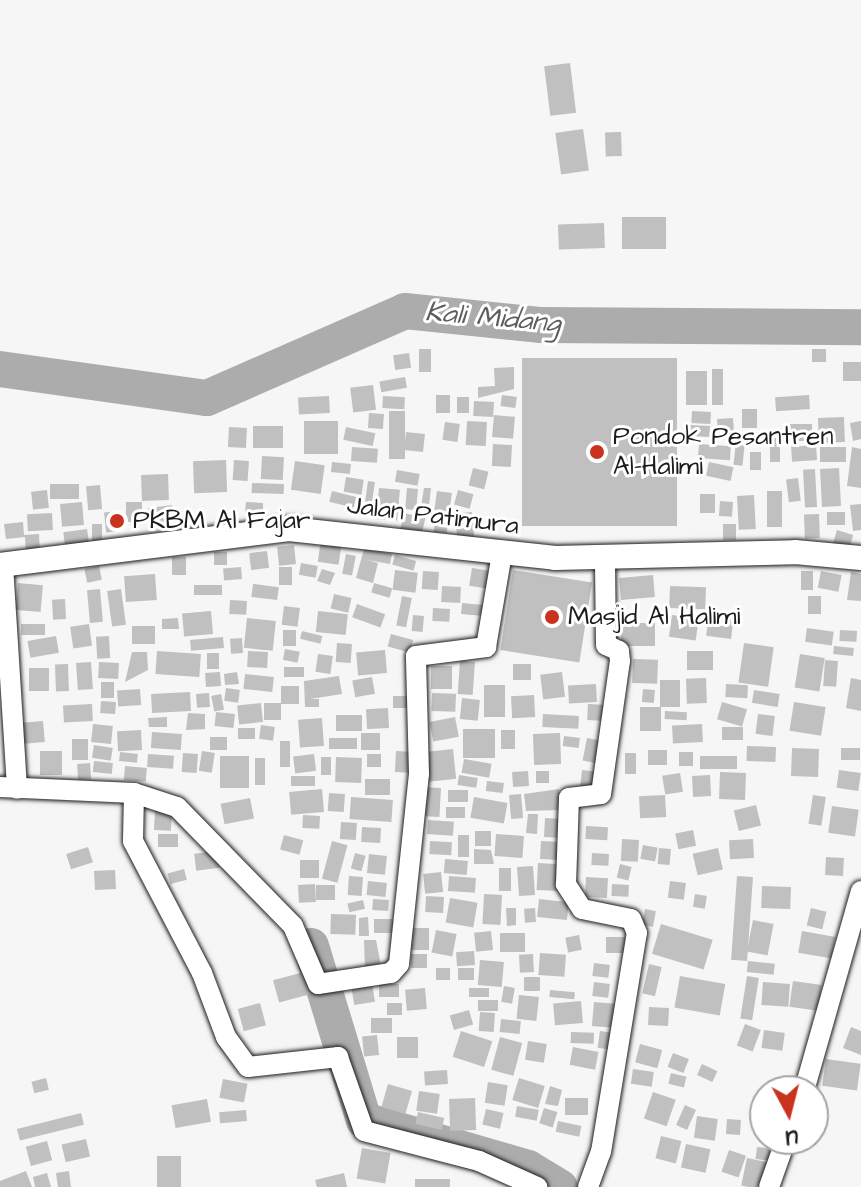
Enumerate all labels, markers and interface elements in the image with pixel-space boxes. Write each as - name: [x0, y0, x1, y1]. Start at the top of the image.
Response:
- water label: Kali Midang: [424, 295, 562, 341]
- place label: Pondok Pesantren Al-Halimi: [613, 421, 833, 482]
- marker: Pondok Pesantren Al-Halimi: [588, 443, 606, 461]
- street label: Jalan Patimura: [345, 490, 521, 542]
- place label: PKBM Al Fajar: [133, 505, 310, 537]
- marker: PKBM Al Fajar: [108, 512, 126, 530]
- place label: Masjid Al Halimi: [568, 601, 740, 633]
- marker: Masjid Al Halimi: [543, 608, 561, 626]
- north arrow: [749, 1075, 829, 1155]
- text: U: [784, 1121, 800, 1153]

